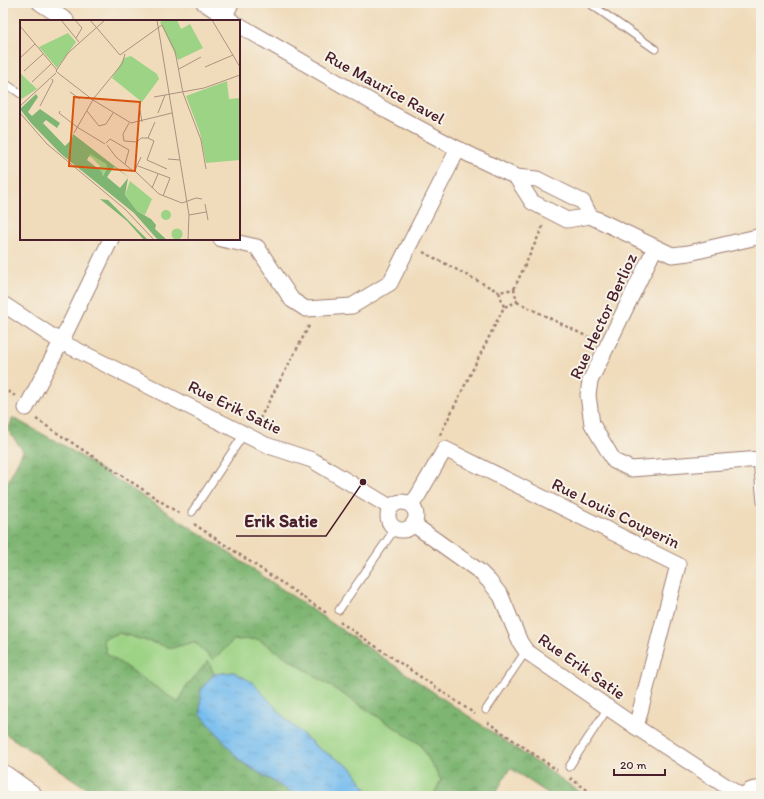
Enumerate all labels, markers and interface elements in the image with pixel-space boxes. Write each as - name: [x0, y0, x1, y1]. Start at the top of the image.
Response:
- inset map: [20, 20, 240, 240]
- street label: Rue Maurice Ravel: [321, 46, 449, 128]
- street label: Rue Hector Berlioz: [565, 250, 641, 382]
- street label: Rue Erik Satie: [185, 376, 285, 438]
- street label: Rue Louis Couperin: [549, 473, 684, 553]
- callout: Erik Satie: [236, 506, 326, 536]
- text: Erik Satie: [244, 510, 318, 532]
- street label: Rue Erik Satie: [535, 629, 629, 703]
- scale bar: [614, 751, 665, 777]
- text: 20 m: [620, 758, 647, 772]

